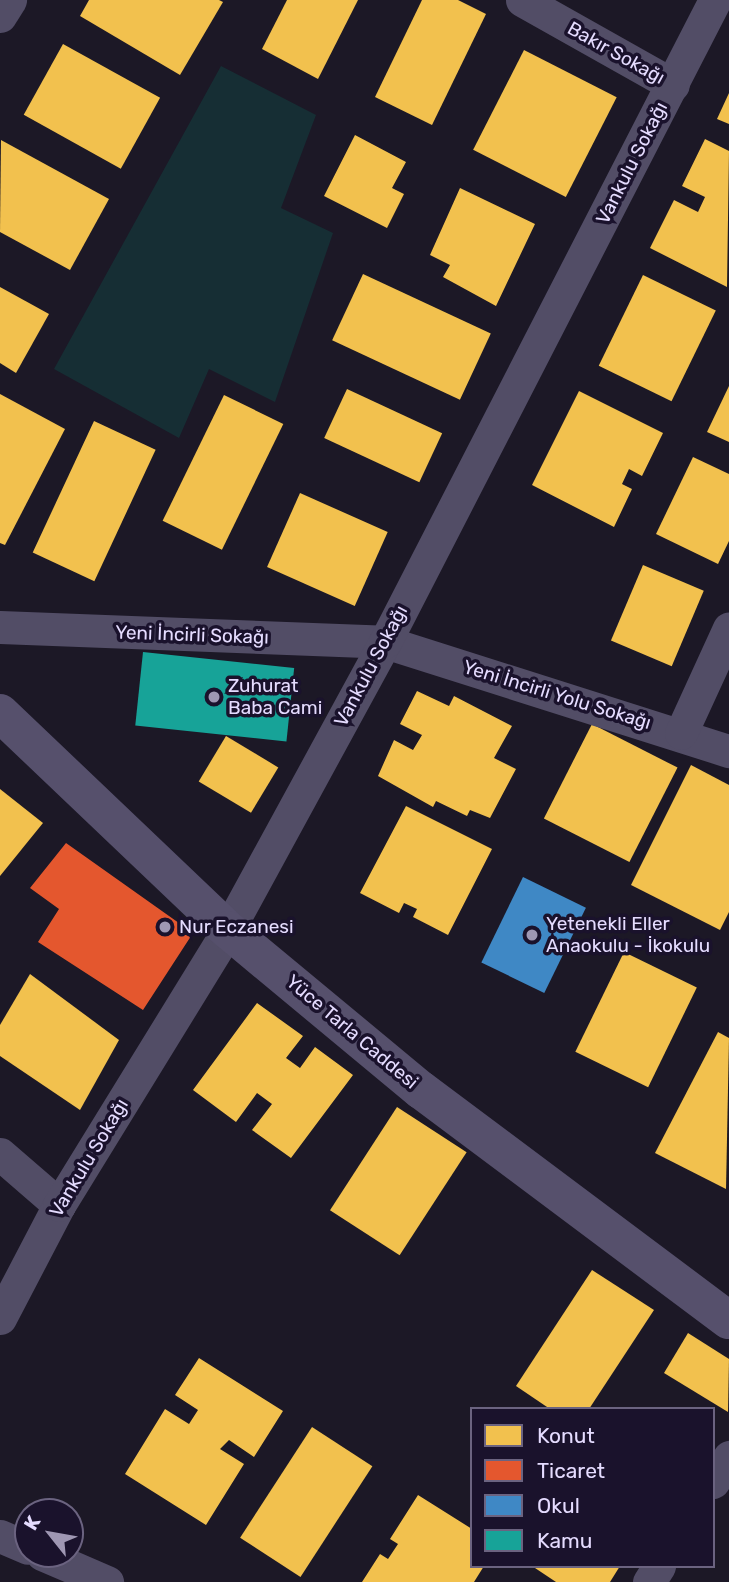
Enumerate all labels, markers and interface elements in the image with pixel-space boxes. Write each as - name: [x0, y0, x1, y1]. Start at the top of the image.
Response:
- street label: Bakır Sokağı: [563, 17, 669, 89]
- street label: Vankulu Sokağı: [591, 98, 673, 228]
- street label: Vankulu Sokağı: [329, 601, 413, 731]
- street label: Yeni İncirli Sokağı: [115, 621, 269, 649]
- street label: Yeni İncirli Yolu Sokağı: [460, 655, 654, 735]
- place label: Zuhurat Baba Cami: [228, 675, 322, 719]
- marker: Zuhurat Baba Cami: [206, 689, 222, 705]
- place label: Yetenekli Eller Anaokulu - İkokulu: [546, 913, 710, 957]
- place label: Nur Eczanesi: [179, 916, 294, 938]
- marker: Nur Eczanesi: [157, 919, 173, 935]
- marker: Yetenekli Eller Anaokulu - İkokulu: [524, 927, 540, 943]
- street label: Yüce Tarla Caddesi: [281, 970, 423, 1094]
- street label: Vankulu Sokağı: [45, 1095, 133, 1221]
- legend: [470, 1407, 715, 1568]
- text: Konut: [537, 1423, 595, 1448]
- text: Ticaret: [537, 1458, 605, 1483]
- text: Okul: [537, 1493, 580, 1518]
- north arrow: [14, 1498, 84, 1568]
- text: K: [19, 1512, 45, 1534]
- text: Kamu: [537, 1528, 592, 1553]

